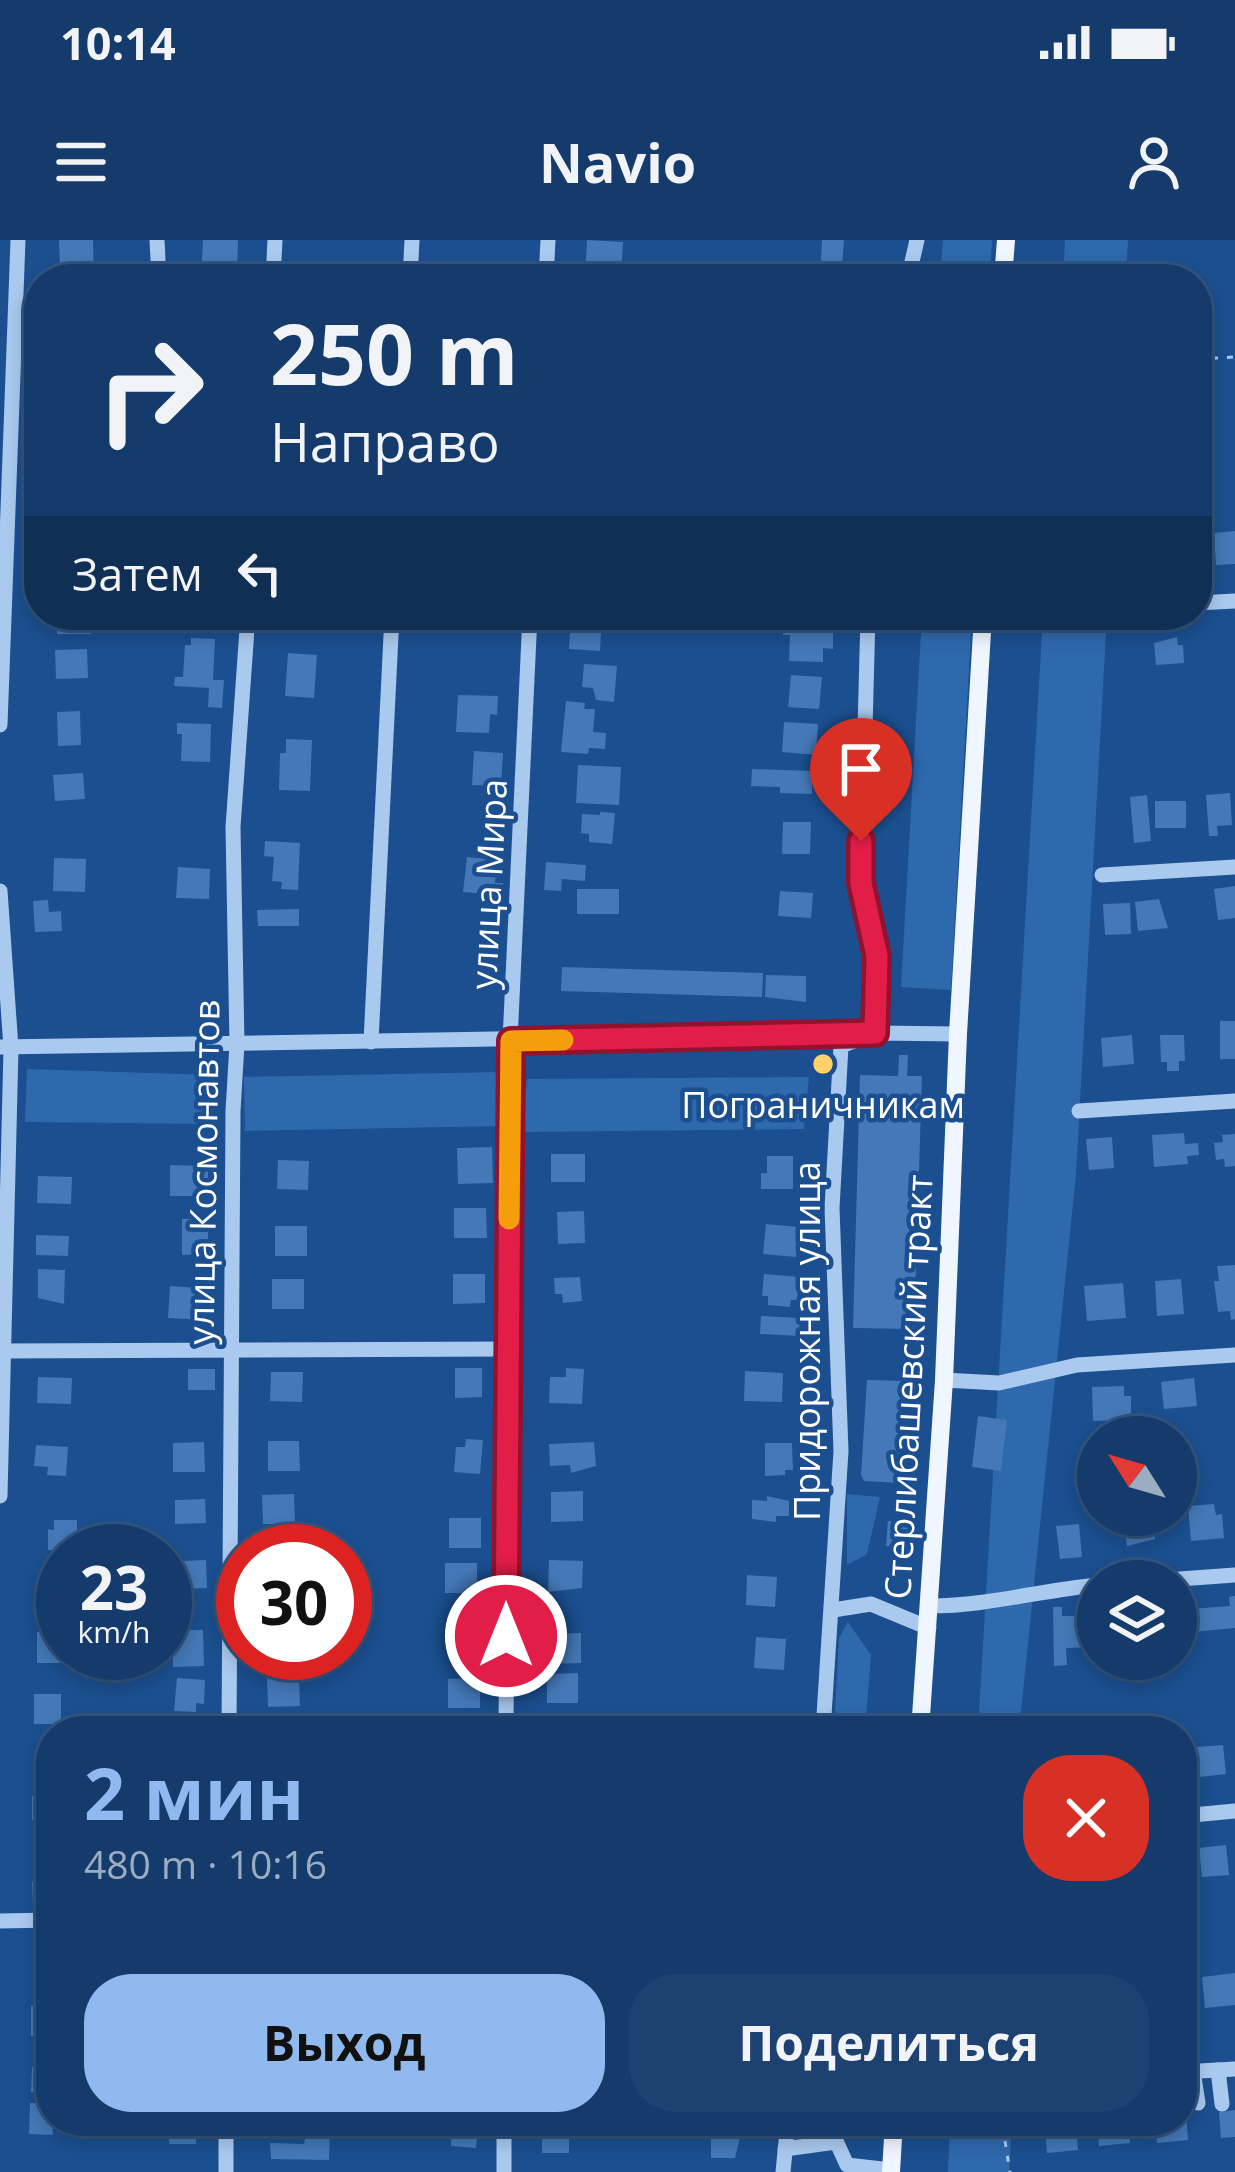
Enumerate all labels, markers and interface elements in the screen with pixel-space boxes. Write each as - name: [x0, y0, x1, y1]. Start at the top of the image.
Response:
- text: 10:14: [60, 12, 176, 73]
- text: Navio: [539, 125, 696, 199]
- icon: menu: [48, 129, 114, 195]
- icon: person: [1121, 129, 1187, 195]
- text: 250 m: [270, 295, 518, 410]
- icon: right: [72, 312, 228, 468]
- text: Направо: [270, 404, 500, 478]
- icon: left: [227, 540, 293, 606]
- text: Затем: [72, 543, 203, 604]
- pin: [810, 718, 912, 841]
- icon: arrive: [828, 736, 894, 802]
- street label: улица Мира: [458, 778, 518, 990]
- street label: улица Космонавтов: [175, 999, 231, 1345]
- marker: Пограничникам: [810, 1051, 836, 1077]
- place label: Пограничникам: [681, 1080, 965, 1129]
- street label: Придорожная улица: [782, 1161, 831, 1521]
- street label: Стерлибашевский тракт: [872, 1173, 944, 1601]
- north arrow: [1077, 1416, 1197, 1536]
- map controls: [1077, 1416, 1197, 1680]
- speed limit sign: 30: [216, 1524, 372, 1680]
- text: 23: [80, 1546, 148, 1628]
- button: layers: [1077, 1560, 1197, 1680]
- position arrow: [443, 1573, 569, 1699]
- text: km/h: [78, 1611, 150, 1652]
- text: 2 мин: [84, 1743, 304, 1841]
- button: close: [1023, 1755, 1149, 1881]
- text: 480 m · 10:16: [84, 1837, 327, 1890]
- button: Выход: [84, 1974, 605, 2112]
- button: Поделиться: [629, 1974, 1149, 2112]

